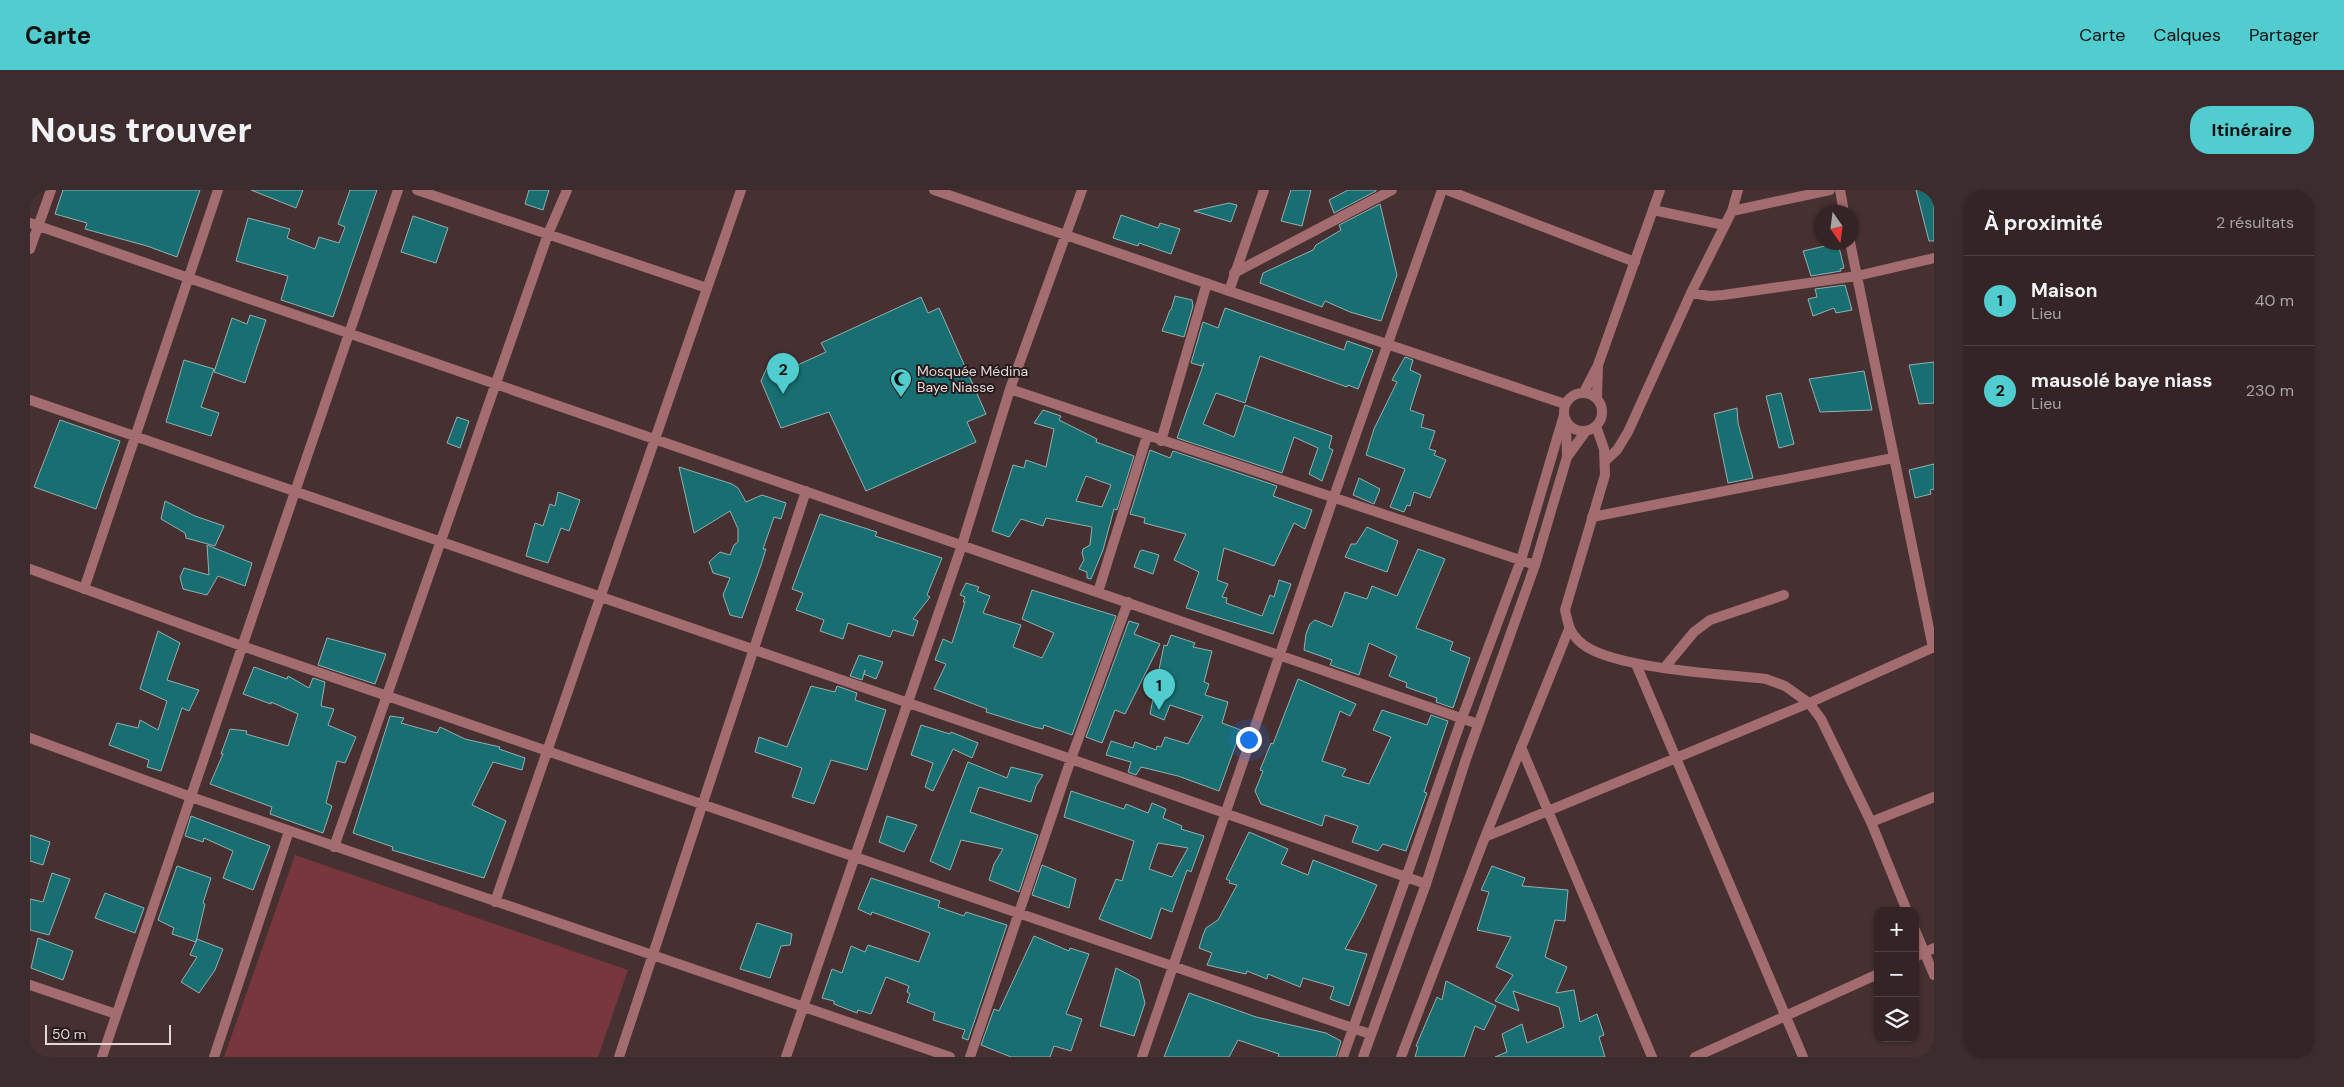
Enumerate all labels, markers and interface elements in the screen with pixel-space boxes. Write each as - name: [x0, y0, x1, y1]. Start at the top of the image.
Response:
- text: Carte: [25, 20, 91, 51]
- text: Carte: [2079, 23, 2126, 47]
- text: Calques: [2154, 23, 2221, 47]
- text: Partager: [2249, 23, 2319, 47]
- button: Itinéraire: [2190, 106, 2314, 154]
- text: Nous trouver: [30, 107, 252, 153]
- north arrow: [1814, 205, 1859, 250]
- text: À proximité: [1984, 209, 2103, 237]
- text: 2 résultats: [2216, 212, 2294, 233]
- text: Maison: [2031, 278, 2098, 303]
- text: 1: [1997, 290, 2003, 311]
- text: 40 m: [2255, 290, 2294, 311]
- text: Lieu: [2031, 303, 2062, 324]
- pin: 2: [767, 353, 799, 394]
- place label: Mosquée Médina Baye Niasse: [917, 362, 1028, 396]
- mosque icon: Mosquée Médina Baye Niasse: [889, 367, 913, 398]
- text: mausolé baye niass: [2031, 368, 2212, 393]
- text: 2: [1995, 380, 2005, 401]
- text: 230 m: [2246, 380, 2294, 401]
- text: Lieu: [2031, 393, 2062, 414]
- pin: 1: [1143, 669, 1175, 710]
- your location: [1236, 727, 1262, 753]
- map controls: [1874, 907, 1919, 1042]
- button: +: [1874, 907, 1919, 952]
- button: −: [1874, 952, 1919, 997]
- button: layers: [1874, 997, 1919, 1042]
- scale bar: [45, 1022, 171, 1045]
- text: 50 m: [52, 1025, 86, 1043]

